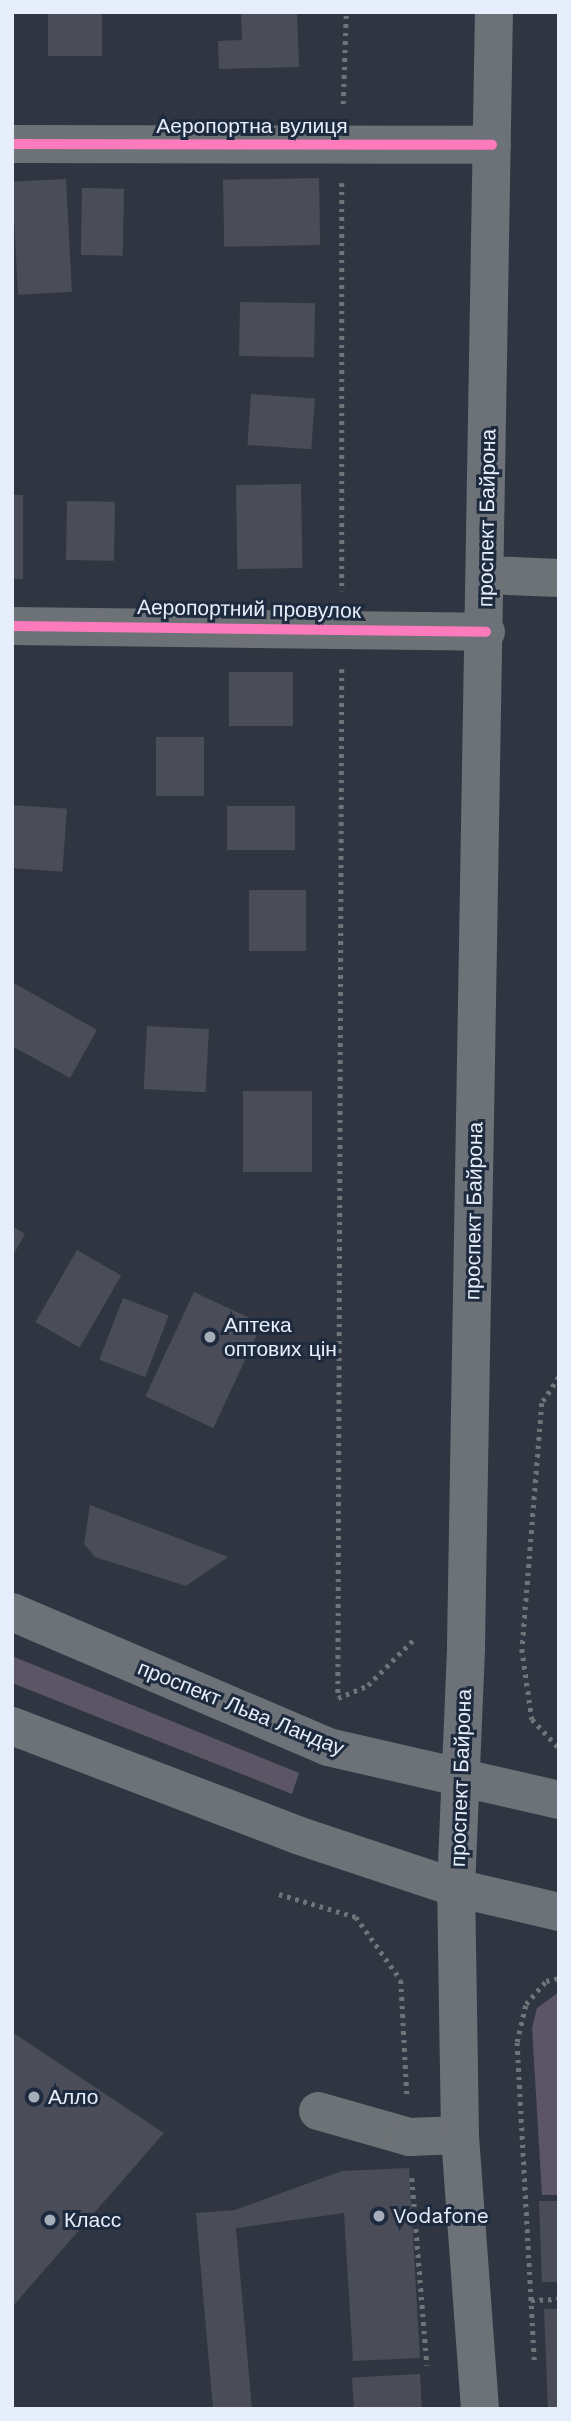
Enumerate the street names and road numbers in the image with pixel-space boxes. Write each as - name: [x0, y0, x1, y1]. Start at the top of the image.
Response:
- street label: Аеропортна вулиця: [156, 113, 348, 139]
- street label: проспект Байрона: [473, 429, 501, 607]
- street label: Аеропортний провулок: [137, 594, 361, 624]
- street label: проспект Байрона: [460, 1122, 488, 1300]
- street label: проспект Льва Ландау: [134, 1655, 348, 1761]
- street label: проспект Байрона: [445, 1688, 477, 1868]

